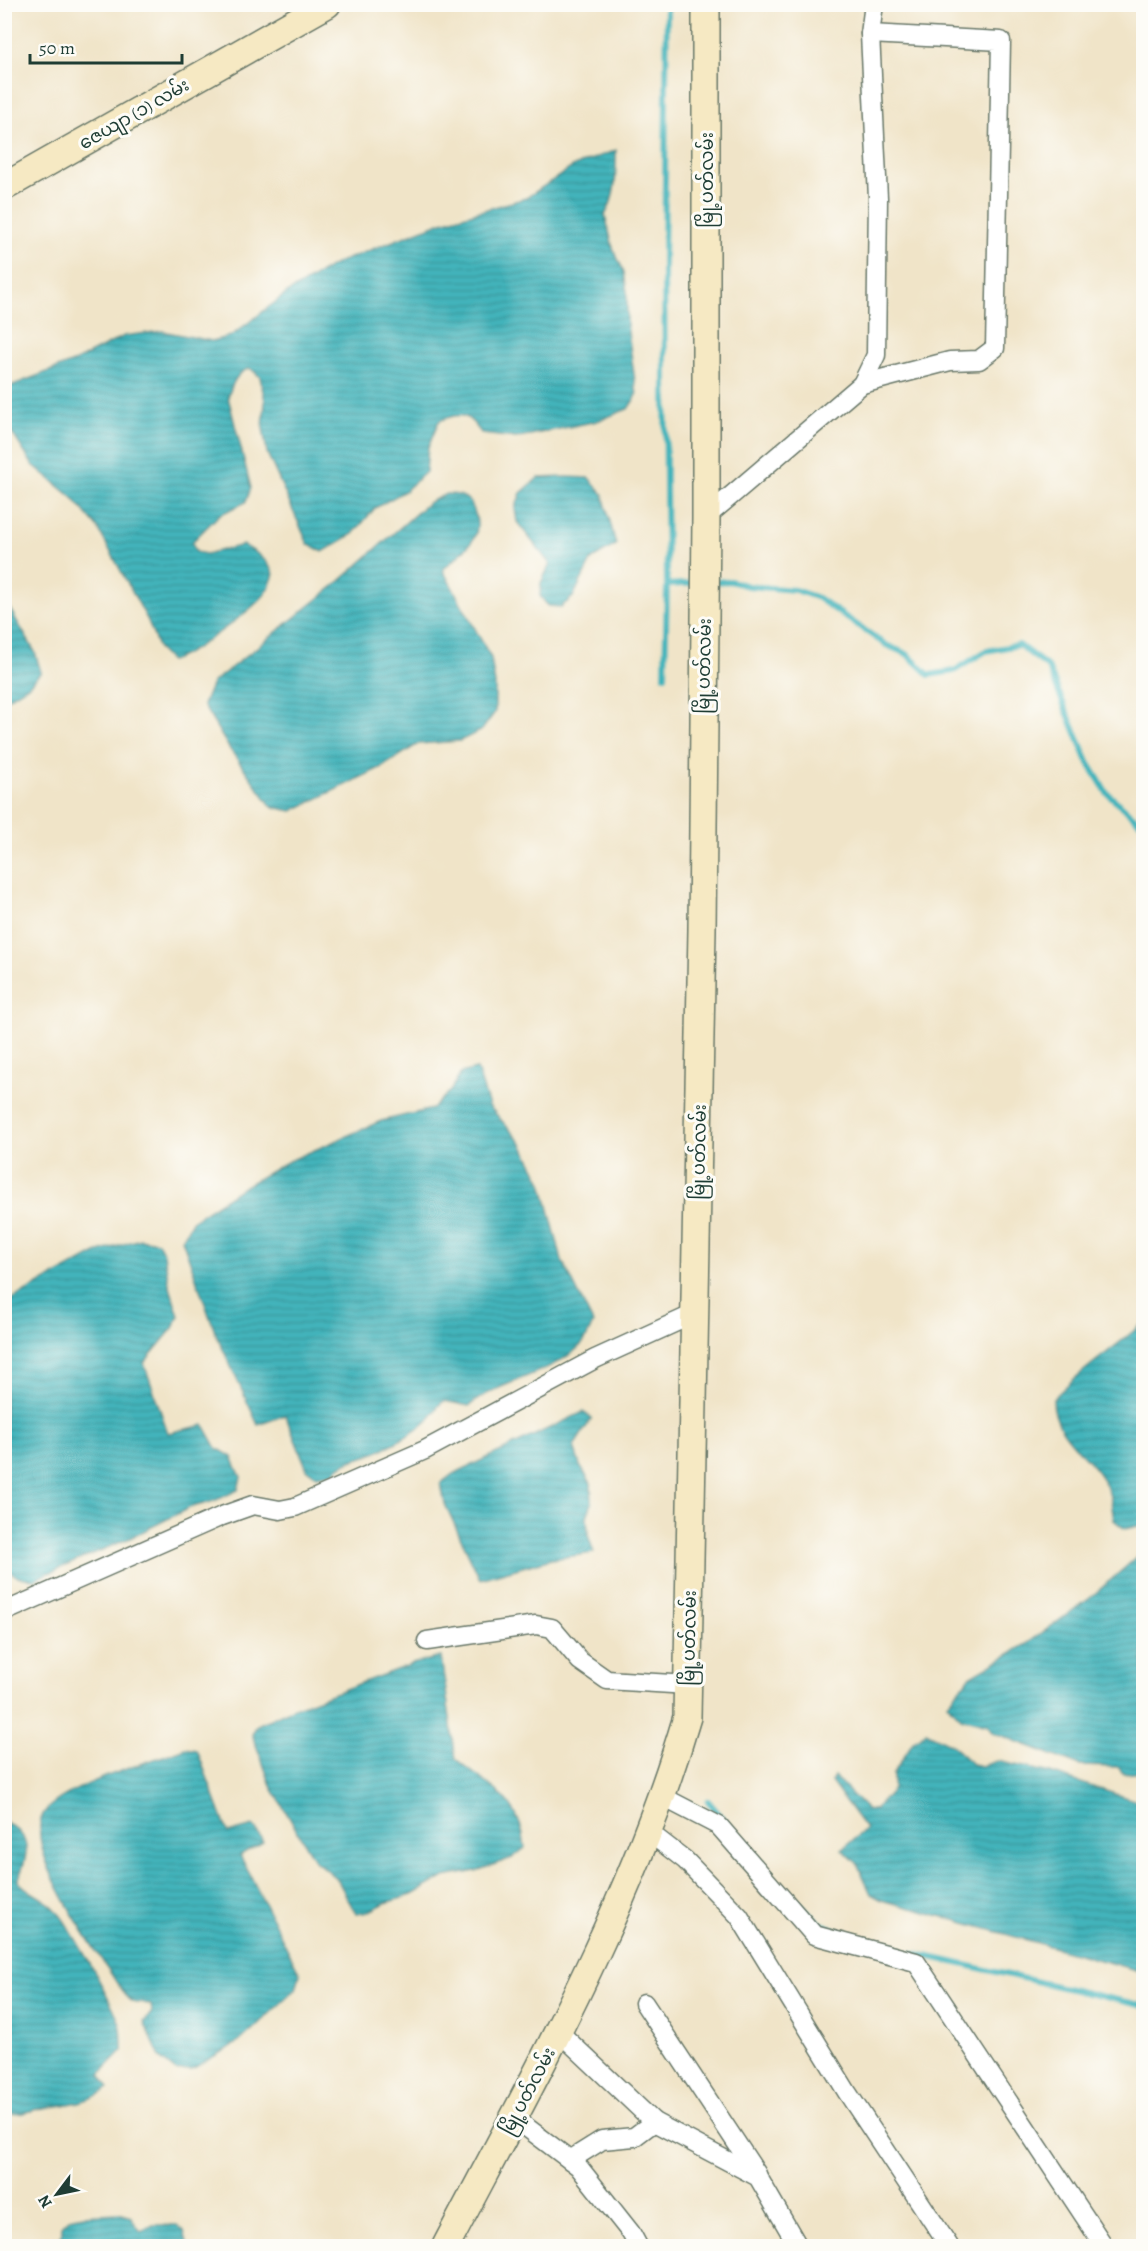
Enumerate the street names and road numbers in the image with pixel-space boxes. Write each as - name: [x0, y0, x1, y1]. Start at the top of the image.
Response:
- street label: ဇေယျာ (၁) လမ်း: [74, 72, 195, 158]
- street label: မြို့ပတ်လမ်း: [693, 132, 722, 228]
- street label: မြို့ပတ်လမ်း: [689, 618, 720, 714]
- street label: မြို့ပတ်လမ်း: [684, 1104, 715, 1200]
- street label: မြို့ပတ်လမ်း: [674, 1590, 705, 1686]
- street label: မြို့ပတ်လမ်း: [493, 2042, 564, 2140]

